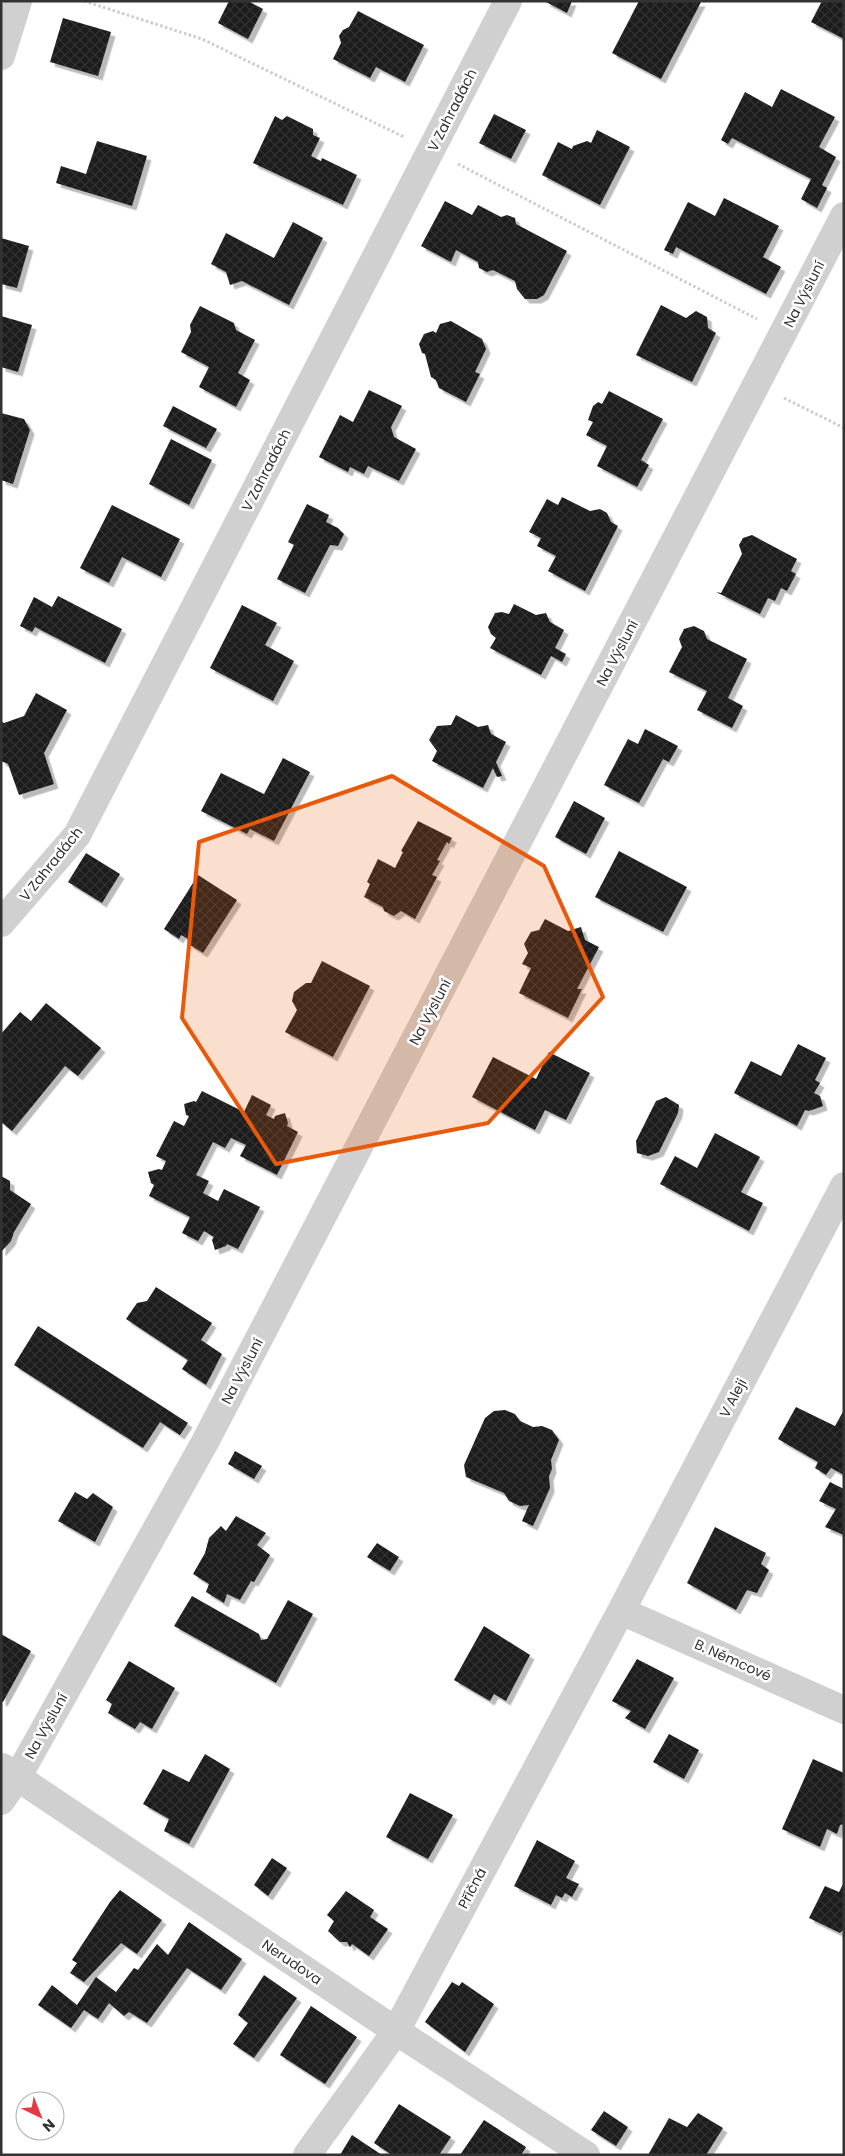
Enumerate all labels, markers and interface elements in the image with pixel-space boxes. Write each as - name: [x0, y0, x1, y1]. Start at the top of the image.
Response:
- street label: V Zahradách: [423, 65, 481, 155]
- street label: Na Výsluní: [779, 257, 830, 331]
- street label: V Zahradách: [237, 425, 295, 515]
- street label: Na Výsluní: [591, 616, 643, 690]
- street label: V Zahradách: [15, 823, 87, 905]
- street label: Na Výsluní: [404, 975, 456, 1049]
- street label: Na Výsluní: [216, 1334, 268, 1408]
- street label: V Aleji: [714, 1375, 752, 1421]
- street label: B. Němcové: [691, 1634, 775, 1686]
- street label: Na Výsluní: [20, 1689, 73, 1763]
- street label: Příčná: [453, 1864, 491, 1912]
- street label: Nerudova: [258, 1935, 326, 1989]
- north arrow: [15, 2091, 65, 2141]
- text: N: [38, 2115, 60, 2136]

